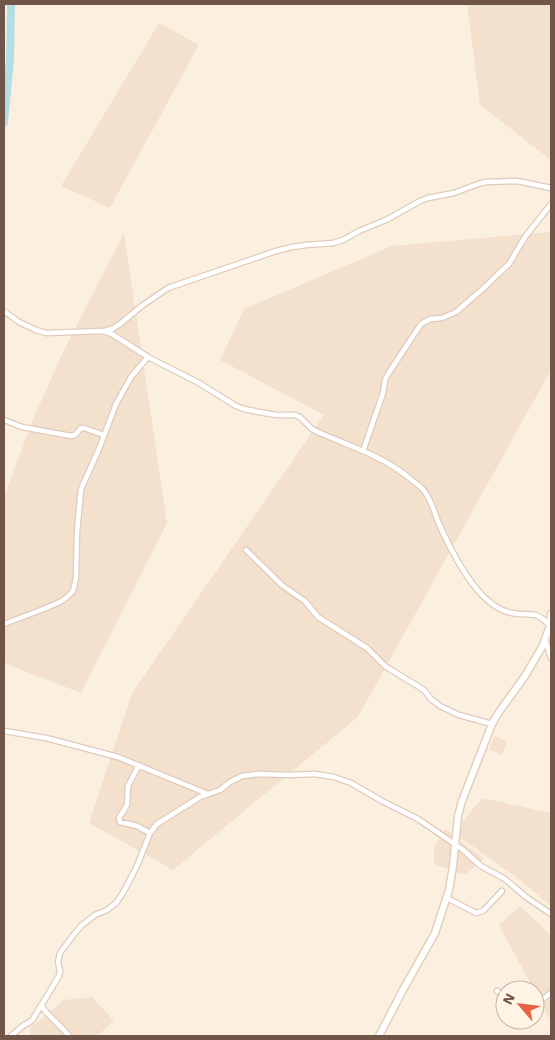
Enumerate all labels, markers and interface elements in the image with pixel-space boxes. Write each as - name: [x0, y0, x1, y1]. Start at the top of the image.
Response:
- north arrow: [495, 980, 545, 1030]
- text: N: [499, 991, 518, 1007]

